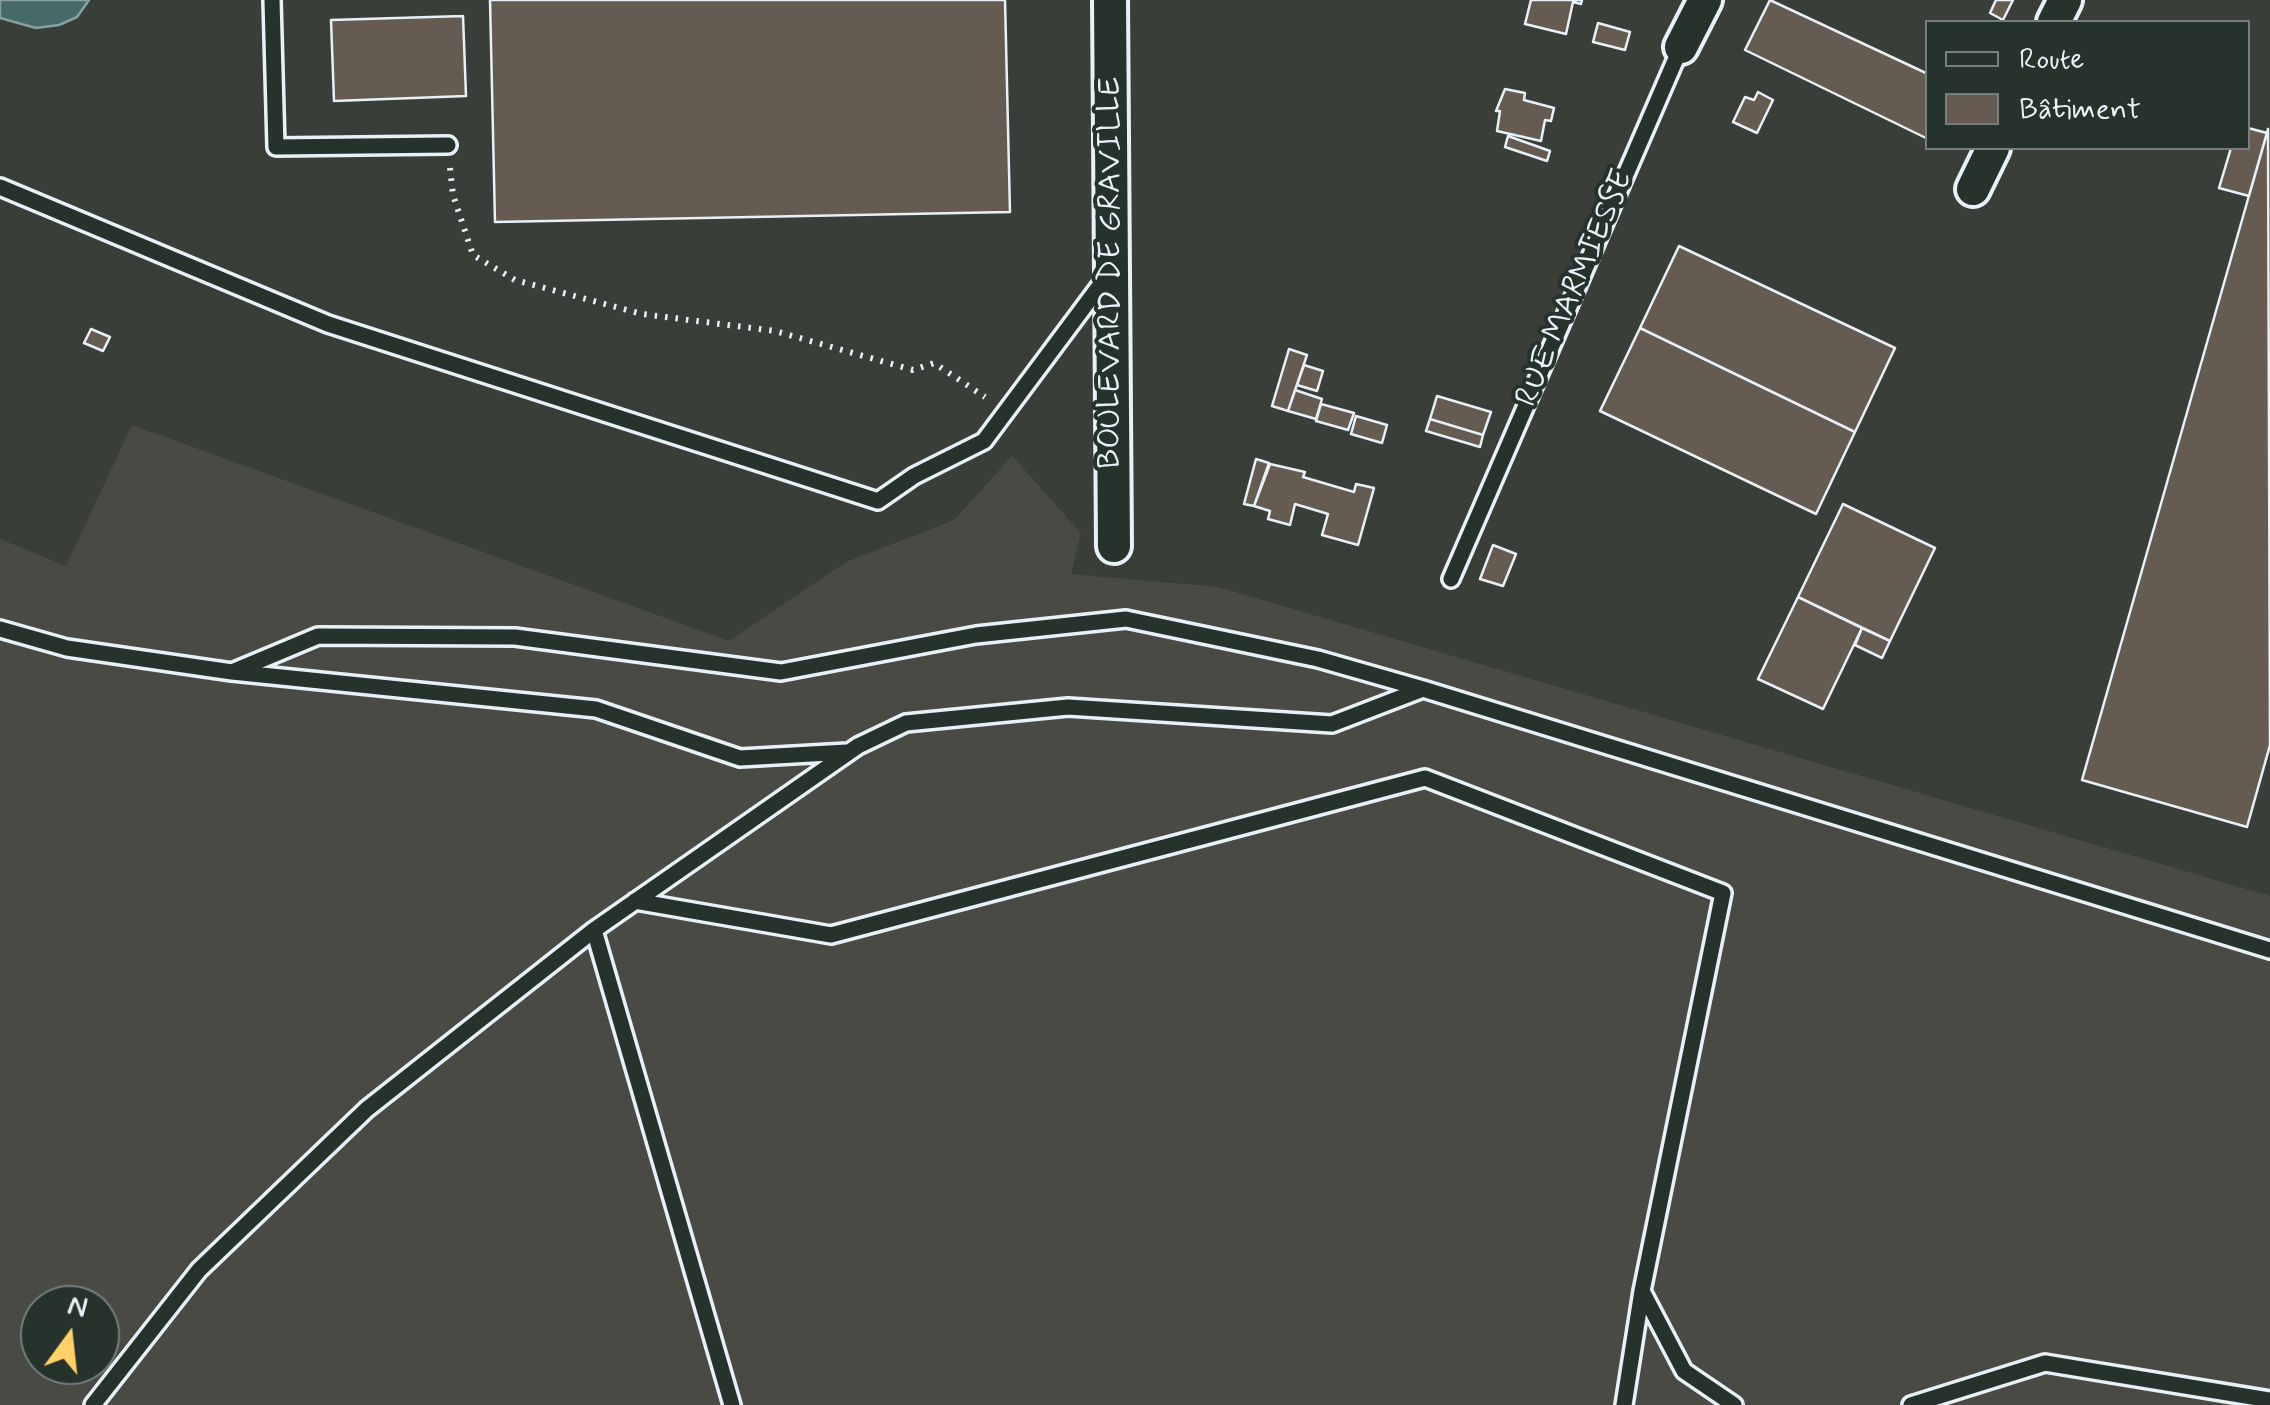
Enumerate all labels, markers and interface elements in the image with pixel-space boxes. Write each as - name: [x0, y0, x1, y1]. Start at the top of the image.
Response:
- legend: [1925, 20, 2250, 150]
- text: Route: [2019, 40, 2084, 79]
- street label: BOULEVARD DE GRAVILLE: [1093, 77, 1131, 469]
- text: Bâtiment: [2019, 90, 2141, 129]
- street label: RUE MARMIESSE: [1509, 165, 1643, 413]
- north arrow: [20, 1285, 120, 1385]
- text: N: [64, 1287, 91, 1328]

